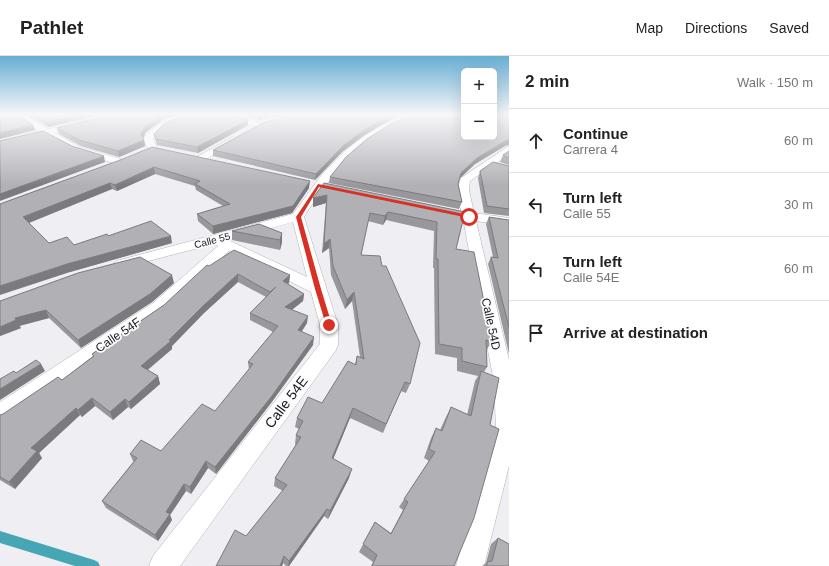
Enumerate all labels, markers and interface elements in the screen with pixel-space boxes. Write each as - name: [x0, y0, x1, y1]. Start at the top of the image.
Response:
- text: Pathlet: [20, 17, 83, 38]
- text: Map: [636, 20, 663, 36]
- text: Directions: [685, 20, 747, 36]
- text: Saved: [769, 20, 809, 36]
- map controls: [461, 68, 497, 140]
- button: +: [461, 68, 497, 104]
- text: 2 min: [525, 72, 569, 91]
- text: Walk · 150 m: [737, 75, 813, 90]
- button: −: [461, 104, 497, 140]
- text: Continue: [563, 125, 628, 142]
- icon: ahead: [525, 130, 547, 152]
- text: 60 m: [784, 133, 813, 148]
- text: Carrera 4: [563, 142, 618, 157]
- text: Turn left: [563, 189, 622, 206]
- icon: left: [525, 194, 547, 216]
- text: 30 m: [784, 197, 813, 212]
- text: Calle 55: [563, 206, 611, 221]
- route start: [460, 208, 478, 226]
- street label: Calle 55: [193, 230, 232, 251]
- text: Turn left: [563, 253, 622, 270]
- icon: left: [525, 258, 547, 280]
- text: 60 m: [784, 261, 813, 276]
- text: Calle 54E: [563, 270, 619, 285]
- street label: Calle 54D: [479, 297, 503, 352]
- street label: Calle 54F: [93, 315, 143, 355]
- route end: [320, 316, 338, 334]
- icon: arrive: [525, 322, 547, 344]
- text: Arrive at destination: [563, 324, 708, 341]
- street label: Calle 54E: [261, 373, 311, 431]

